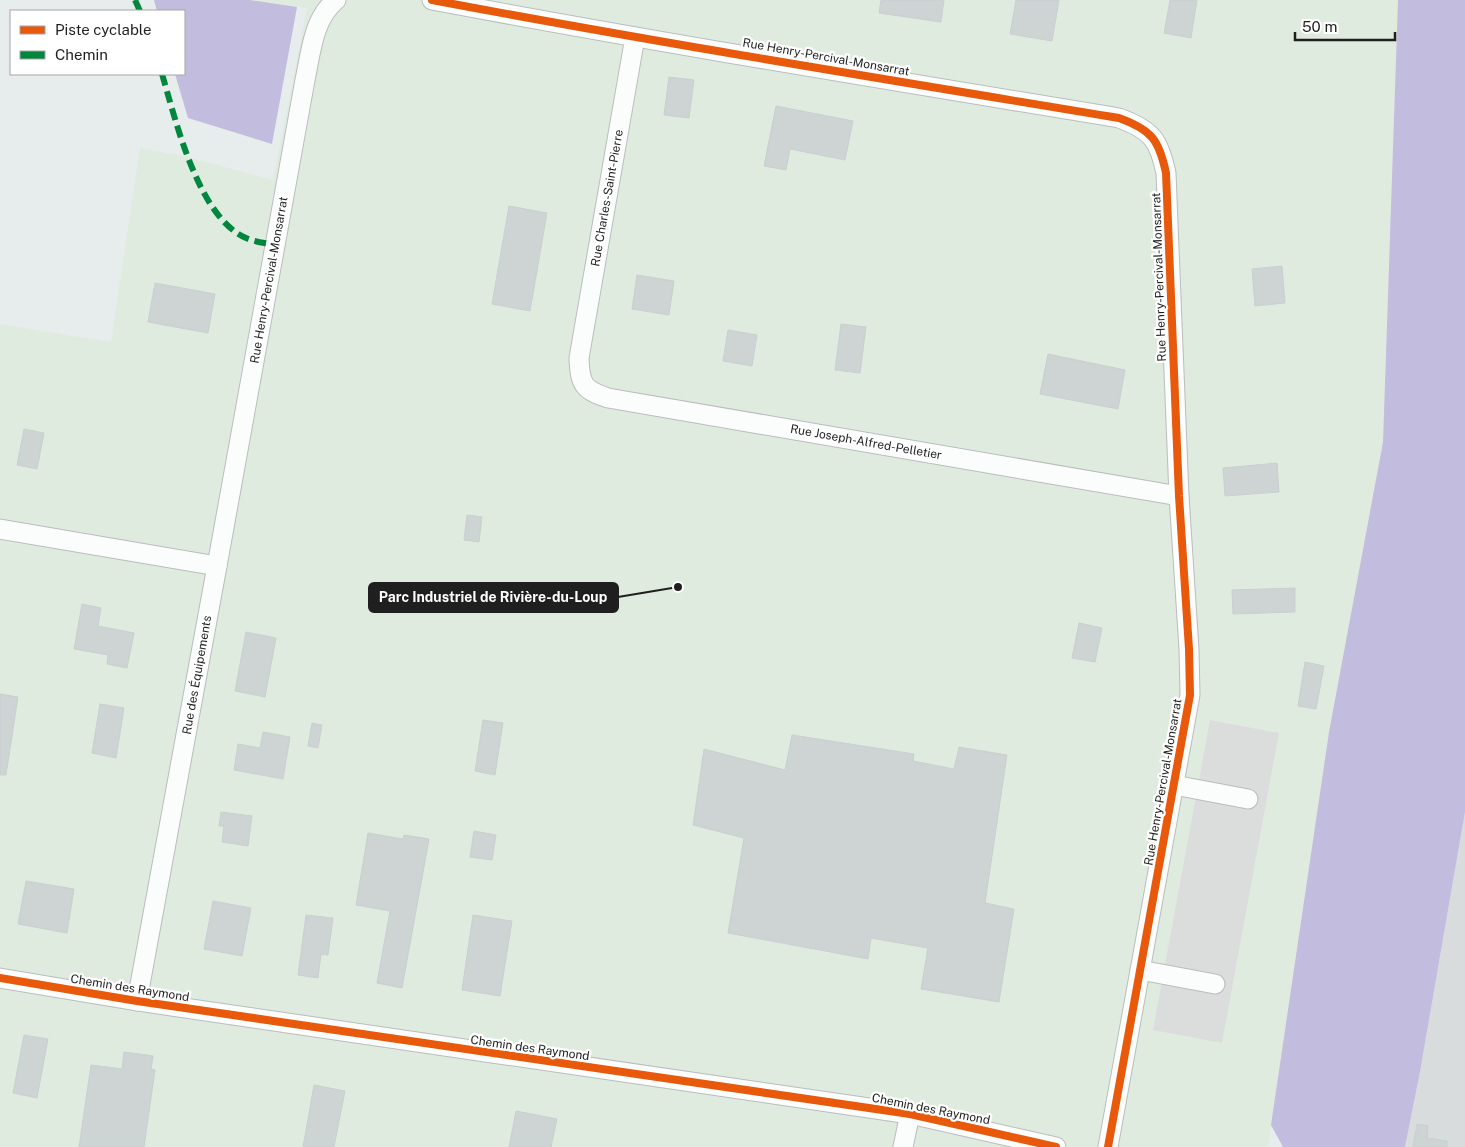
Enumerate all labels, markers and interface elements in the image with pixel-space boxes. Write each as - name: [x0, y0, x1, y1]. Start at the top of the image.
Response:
- legend: [10, 10, 185, 75]
- scale bar: [1295, 10, 1395, 42]
- text: 50 m: [1302, 18, 1337, 35]
- text: Piste cyclable: [55, 21, 152, 38]
- street label: Rue Henry-Percival-Monsarrat: [741, 35, 911, 79]
- text: Chemin: [55, 46, 108, 63]
- street label: Rue Charles-Saint-Pierre: [588, 128, 626, 268]
- street label: Rue Henry-Percival-Monsarrat: [1149, 192, 1169, 362]
- street label: Rue Henry-Percival-Monsarrat: [247, 195, 291, 365]
- street label: Rue Joseph-Alfred-Pelletier: [789, 422, 943, 462]
- callout: Parc Industriel de Rivière-du-Loup: [369, 583, 618, 612]
- text: Parc Industriel de Rivière-du-Loup: [379, 589, 607, 605]
- street label: Rue des Équipements: [180, 614, 214, 736]
- street label: Rue Henry-Percival-Monsarrat: [1141, 697, 1185, 867]
- street label: Chemin des Raymond: [70, 972, 190, 1004]
- street label: Chemin des Raymond: [470, 1033, 590, 1063]
- street label: Chemin des Raymond: [871, 1091, 991, 1127]

